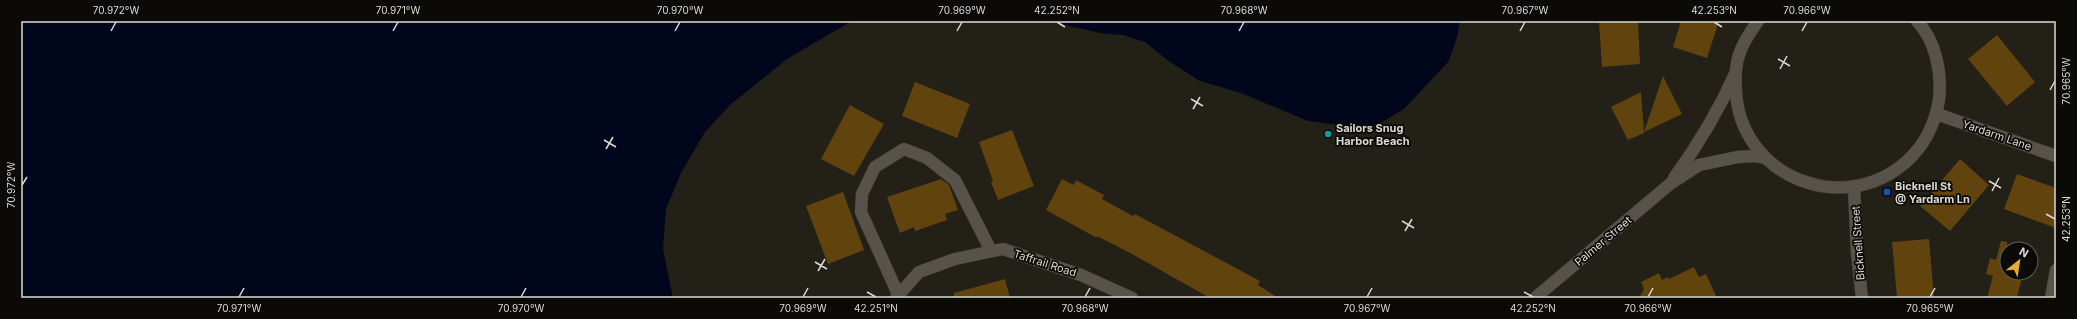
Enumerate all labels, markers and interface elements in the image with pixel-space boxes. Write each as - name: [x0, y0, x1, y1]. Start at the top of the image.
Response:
- text: 70.972°W: [93, 4, 139, 16]
- text: 70.971°W: [376, 4, 420, 16]
- text: 70.970°W: [657, 4, 703, 16]
- text: 70.969°W: [938, 4, 986, 16]
- text: 42.252°N: [1034, 4, 1080, 16]
- text: 70.968°W: [1220, 4, 1268, 16]
- text: 70.967°W: [1502, 4, 1549, 16]
- text: 42.253°N: [1691, 4, 1737, 16]
- text: 70.966°W: [1783, 4, 1831, 16]
- text: 70.965°W: [2060, 57, 2072, 105]
- street label: Yardarm Lane: [1961, 117, 2033, 153]
- place label: Sailors Snug Harbor Beach: [1336, 121, 1410, 148]
- marker: Sailors Snug Harbor Beach: [1323, 129, 1333, 139]
- text: 70.972°W: [5, 162, 17, 208]
- place label: Bicknell St @ Yardarm Ln: [1895, 179, 1970, 206]
- marker: Bicknell St @ Yardarm Ln: [1882, 187, 1892, 197]
- text: 42.253°N: [2060, 196, 2072, 242]
- street label: Bicknell Street: [1848, 205, 1868, 281]
- street label: Palmer Street: [1572, 213, 1635, 269]
- north arrow: [1999, 241, 2039, 281]
- text: N: [2017, 244, 2031, 260]
- street label: Taffrail Road: [1012, 246, 1078, 280]
- text: 70.971°W: [217, 302, 261, 314]
- text: 70.970°W: [498, 302, 544, 314]
- text: 70.969°W: [779, 302, 827, 314]
- text: 42.251°N: [854, 302, 898, 314]
- text: 70.968°W: [1061, 302, 1109, 314]
- text: 70.967°W: [1344, 302, 1391, 314]
- text: 42.252°N: [1510, 302, 1556, 314]
- text: 70.966°W: [1624, 302, 1672, 314]
- text: 70.965°W: [1906, 302, 1954, 314]

